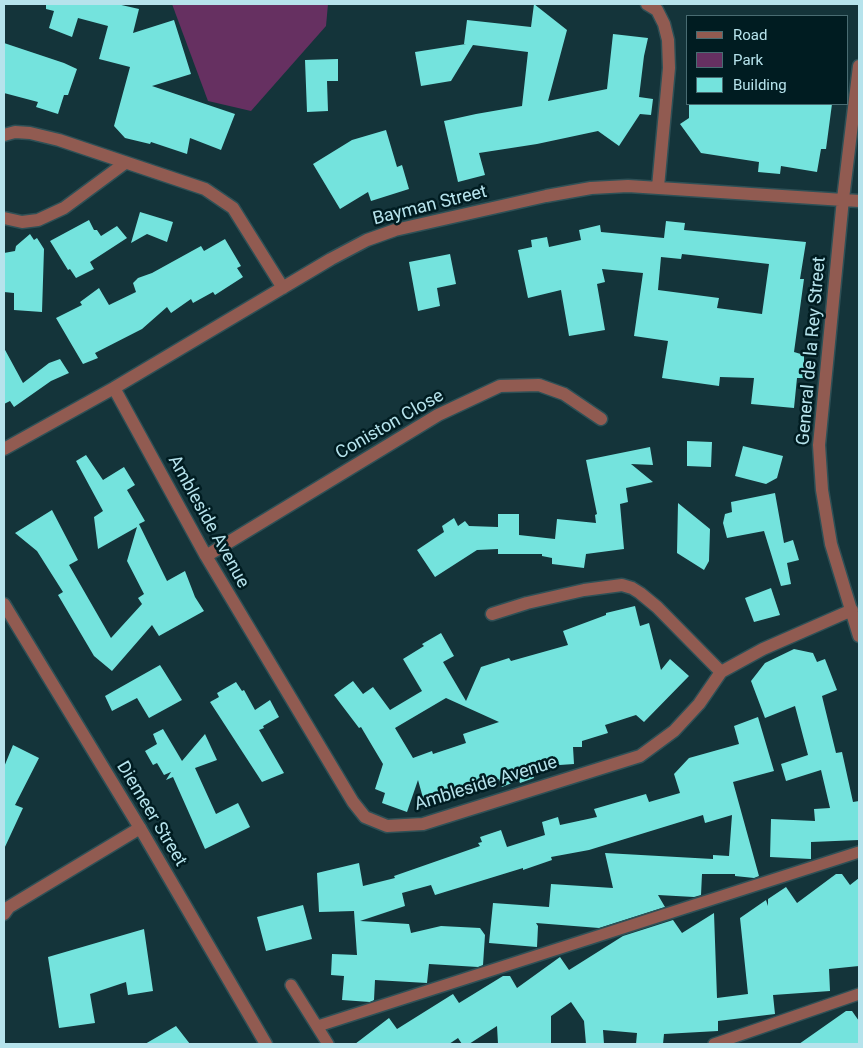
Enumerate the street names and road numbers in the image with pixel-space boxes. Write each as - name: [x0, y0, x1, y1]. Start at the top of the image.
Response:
- street label: Bayman Street: [371, 181, 489, 231]
- street label: General de la Rey Street: [793, 256, 831, 446]
- street label: Coniston Close: [332, 385, 448, 465]
- street label: Ambleside Avenue: [163, 452, 253, 592]
- street label: Ambleside Avenue: [412, 752, 560, 816]
- street label: Diemeer Street: [111, 758, 191, 870]

